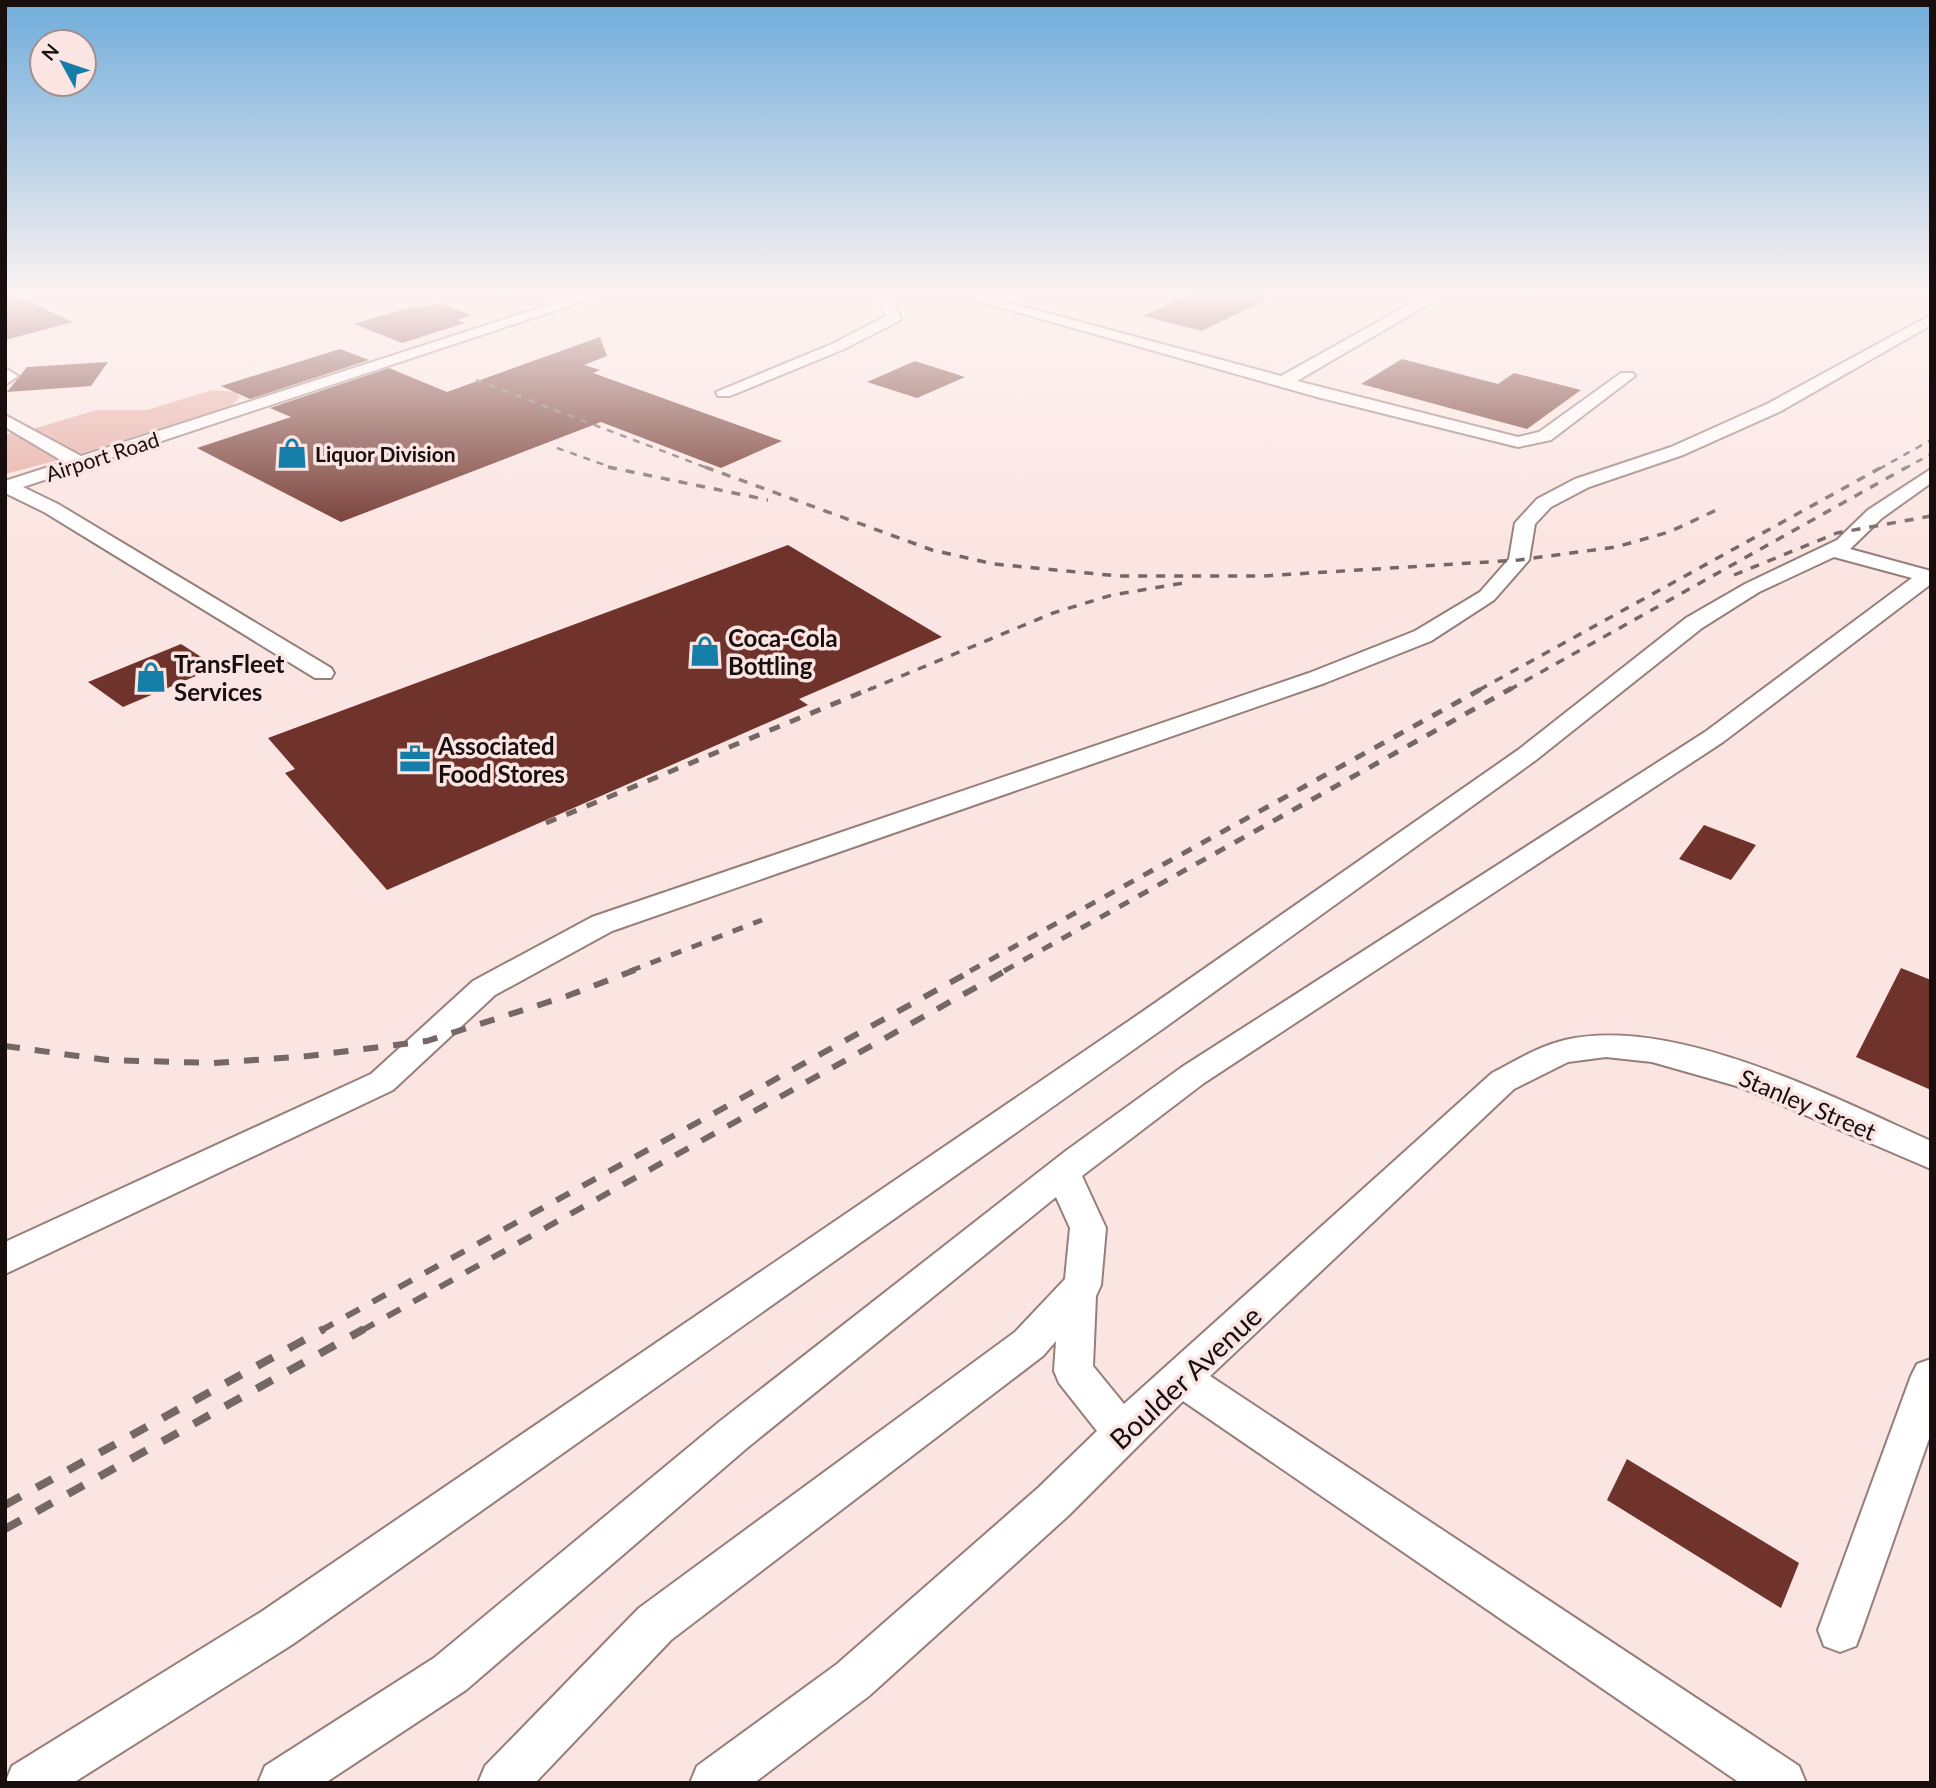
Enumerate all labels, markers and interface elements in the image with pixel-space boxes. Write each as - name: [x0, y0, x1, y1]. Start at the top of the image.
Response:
- north arrow: [28, 28, 98, 98]
- text: N: [36, 39, 63, 65]
- street label: Airport Road: [42, 426, 162, 486]
- shop icon: Liquor Division: [275, 436, 309, 470]
- place label: Liquor Division: [315, 441, 456, 466]
- place label: Coca-Cola Bottling: [728, 623, 838, 680]
- shop icon: Coca-Cola Bottling: [688, 634, 722, 668]
- place label: TransFleet Services: [174, 649, 285, 706]
- shop icon: TransFleet Services: [134, 660, 168, 694]
- place label: Associated Food Stores: [437, 731, 565, 788]
- office icon: Associated Food Stores: [398, 742, 432, 776]
- street label: Stanley Street: [1735, 1062, 1881, 1146]
- street label: Boulder Avenue: [1102, 1298, 1268, 1456]

